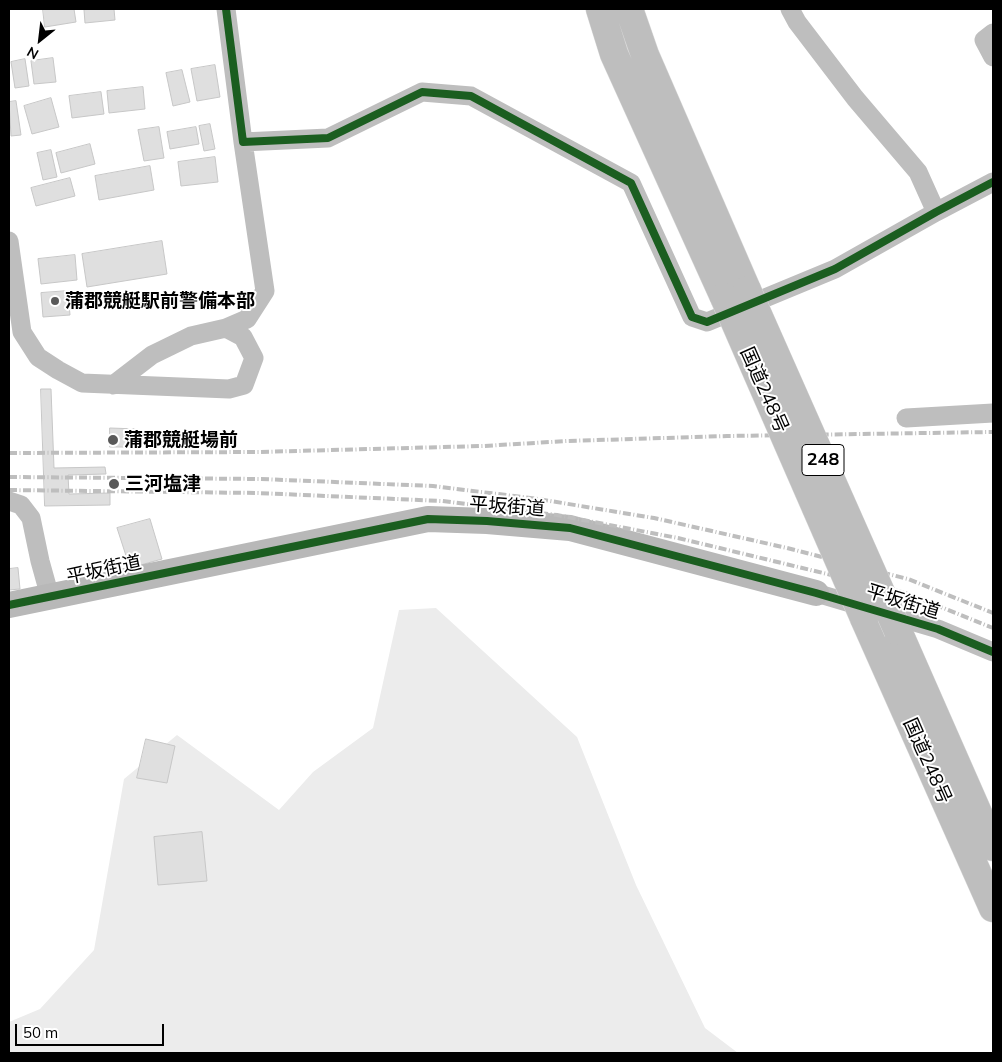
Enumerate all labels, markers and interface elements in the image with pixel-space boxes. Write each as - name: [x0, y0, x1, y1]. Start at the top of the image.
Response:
- north arrow: [15, 15, 65, 65]
- text: N: [24, 43, 42, 64]
- place label: 蒲郡競艇駅前警備本部: [65, 290, 255, 312]
- marker: 蒲郡競艇駅前警備本部: [49, 295, 61, 307]
- street label: 国道248号: [735, 344, 793, 436]
- place label: 蒲郡競艇場前: [124, 429, 238, 451]
- marker: 蒲郡競艇場前: [106, 433, 120, 447]
- road number: 248: [802, 444, 844, 476]
- place label: 三河塩津: [125, 473, 201, 495]
- marker: 三河塩津: [107, 477, 121, 491]
- street label: 平坂街道: [468, 493, 546, 521]
- street label: 平坂街道: [64, 551, 144, 589]
- street label: 平坂街道: [863, 580, 943, 624]
- street label: 国道248号: [898, 715, 956, 807]
- scale bar: [18, 1014, 166, 1046]
- text: 50 m: [23, 1023, 58, 1042]

